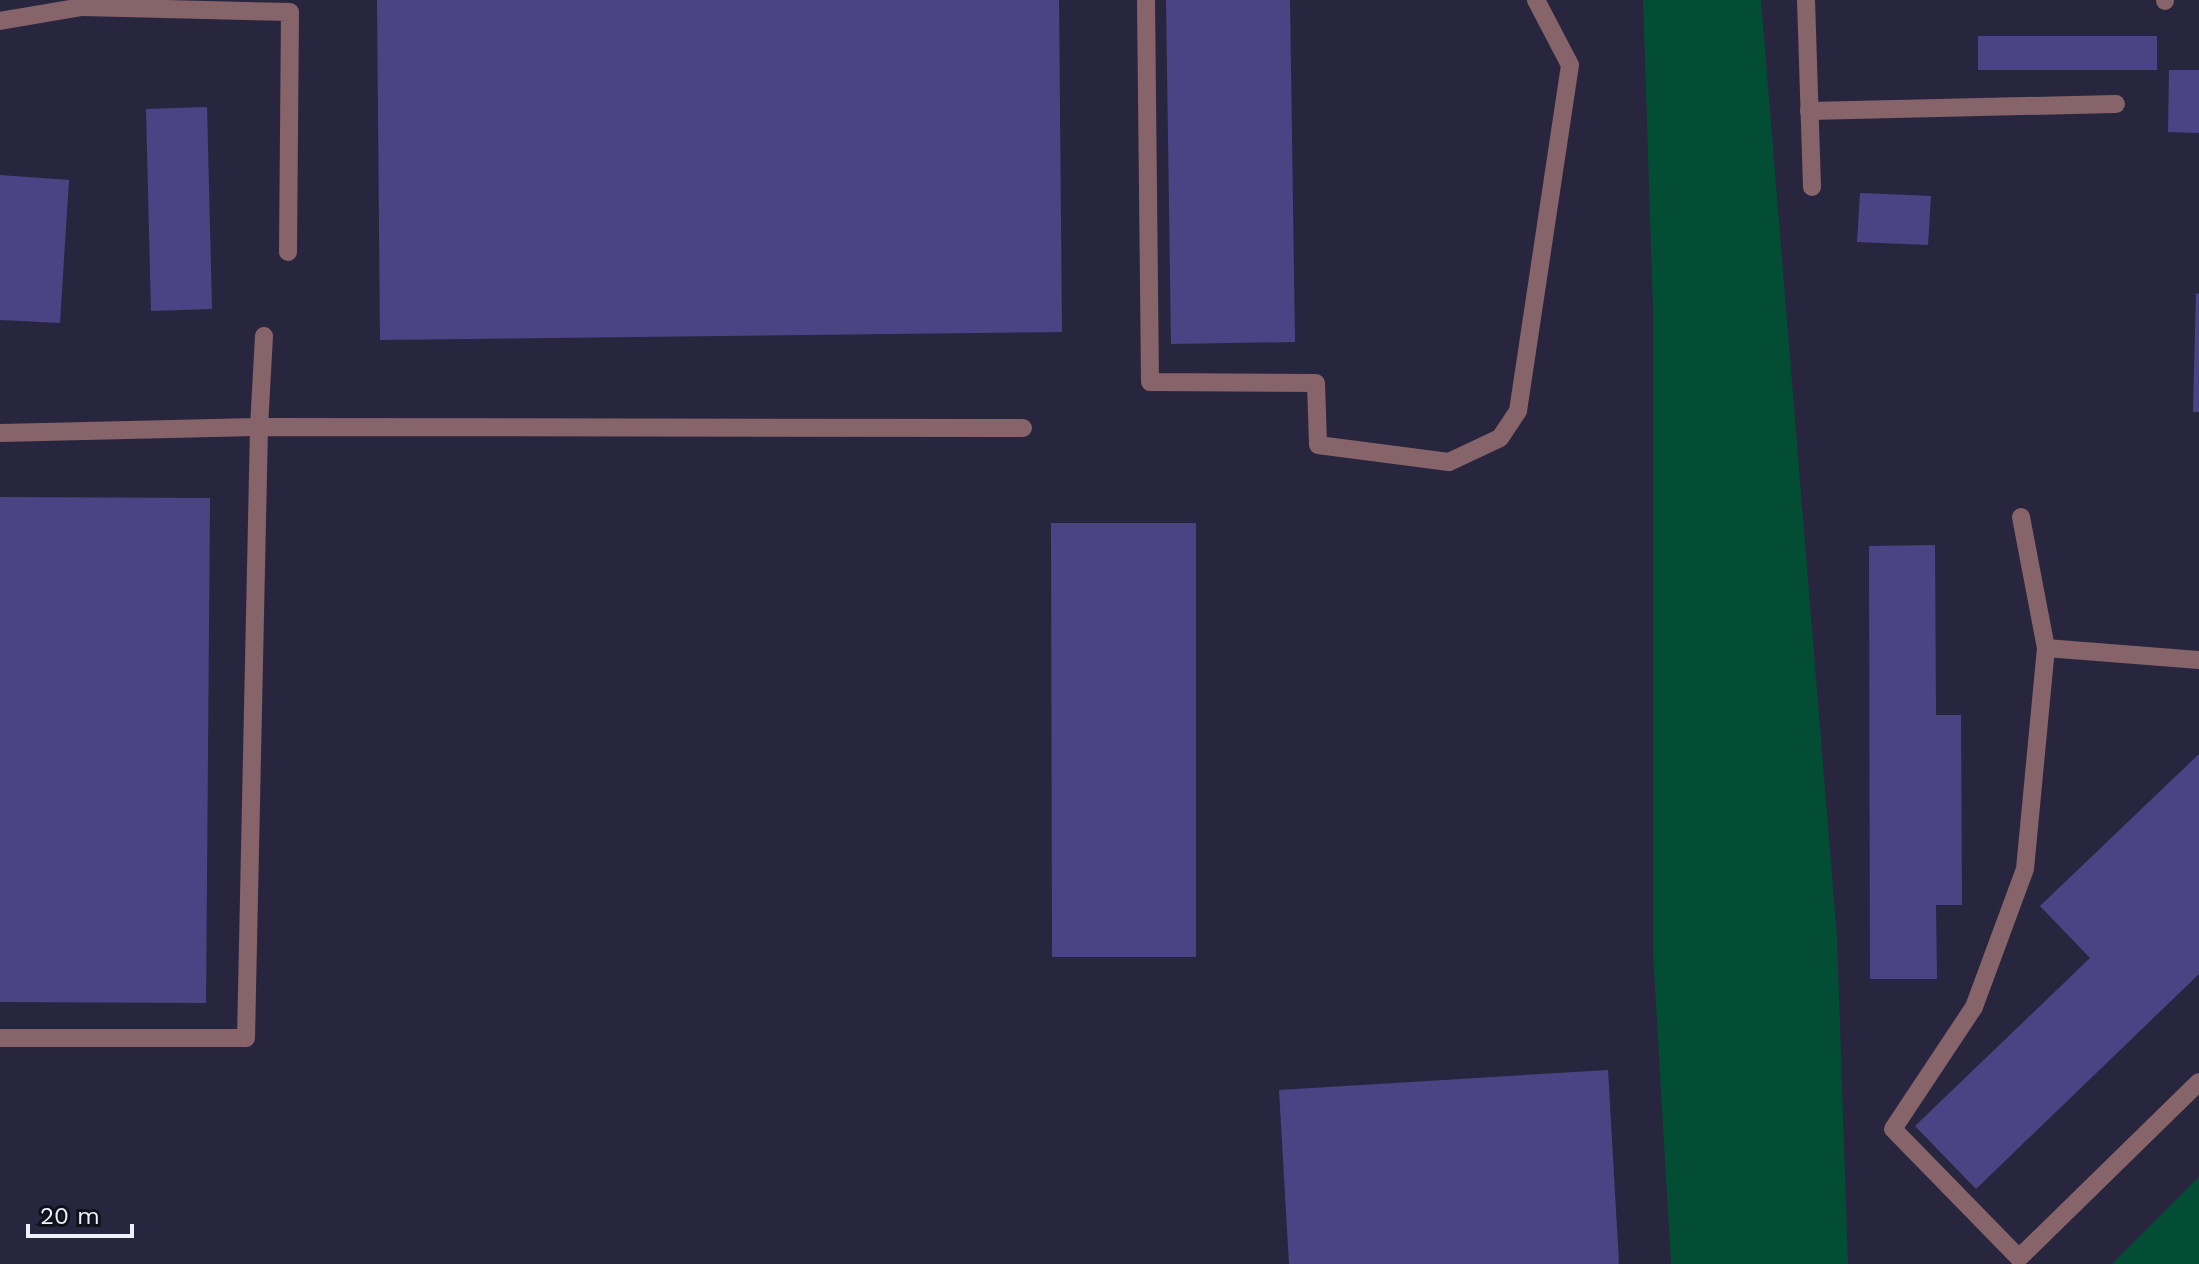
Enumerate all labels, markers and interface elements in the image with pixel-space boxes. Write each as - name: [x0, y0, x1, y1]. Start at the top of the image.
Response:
- scale bar: [28, 1188, 132, 1238]
- text: 20 m: [40, 1202, 100, 1230]

